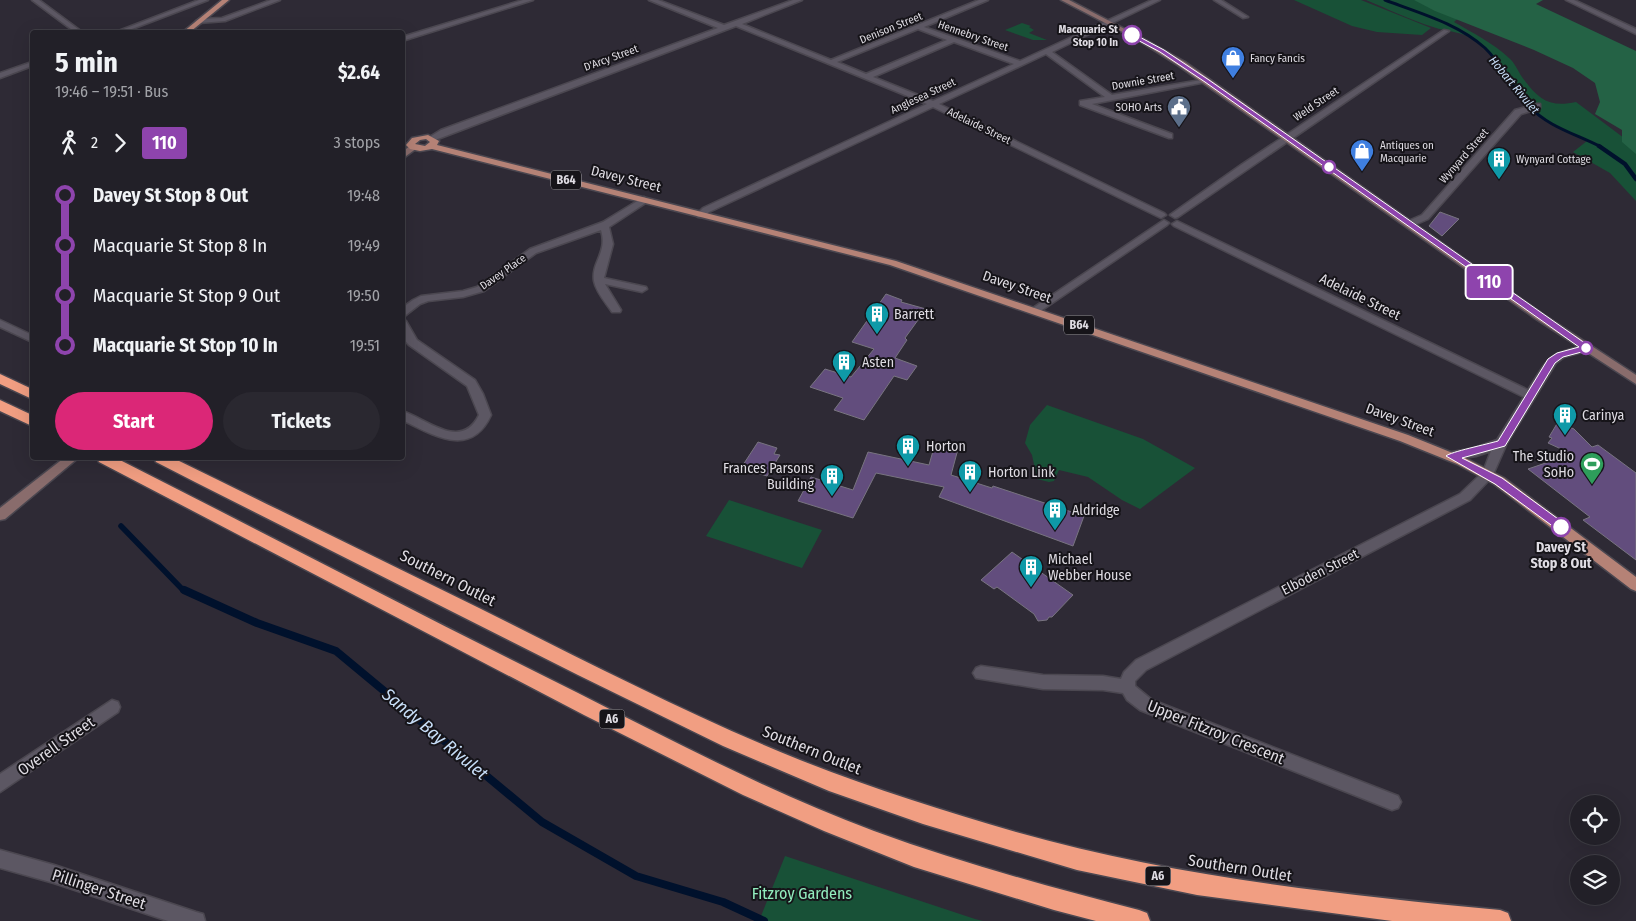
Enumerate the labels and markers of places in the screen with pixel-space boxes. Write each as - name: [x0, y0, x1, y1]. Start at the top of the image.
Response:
- place label: Macquarie St Stop 10 In: [1059, 23, 1118, 49]
- marker: Macquarie St Stop 10 In: [1122, 25, 1142, 45]
- shop icon: Fancy Fancis: [1220, 45, 1246, 79]
- place label: Fancy Fancis: [1250, 52, 1305, 65]
- public building icon: SOHO Arts: [1166, 94, 1192, 128]
- place label: SOHO Arts: [1116, 101, 1162, 114]
- shop icon: Antiques on Macquarie: [1349, 138, 1375, 172]
- place label: Antiques on Macquarie: [1380, 139, 1434, 165]
- building icon: Wynyard Cottage: [1486, 146, 1512, 180]
- place label: Wynyard Cottage: [1516, 153, 1591, 166]
- unlabelled marker: [1322, 160, 1336, 174]
- building icon: Barrett: [864, 301, 890, 335]
- place label: Barrett: [894, 306, 934, 323]
- unlabelled marker: [1579, 341, 1593, 355]
- building icon: Asten: [831, 349, 857, 383]
- place label: Asten: [862, 354, 894, 371]
- building icon: Carinya: [1552, 402, 1578, 436]
- place label: Carinya: [1582, 407, 1625, 424]
- building icon: Horton: [895, 433, 921, 467]
- place label: Horton: [926, 438, 966, 455]
- place label: The Studio SoHo: [1513, 448, 1574, 481]
- sports icon: The Studio SoHo: [1579, 451, 1605, 485]
- building icon: Horton Link: [957, 459, 983, 493]
- place label: Frances Parsons Building: [723, 460, 814, 493]
- building icon: Frances Parsons Building: [819, 463, 845, 497]
- place label: Horton Link: [988, 464, 1055, 481]
- building icon: Aldridge: [1042, 497, 1068, 531]
- place label: Aldridge: [1072, 502, 1120, 519]
- marker: Davey St Stop 8 Out: [1551, 517, 1571, 537]
- place label: Davey St Stop 8 Out: [1530, 539, 1593, 572]
- place label: Michael Webber House: [1048, 551, 1131, 584]
- building icon: Michael Webber House: [1018, 554, 1044, 588]

